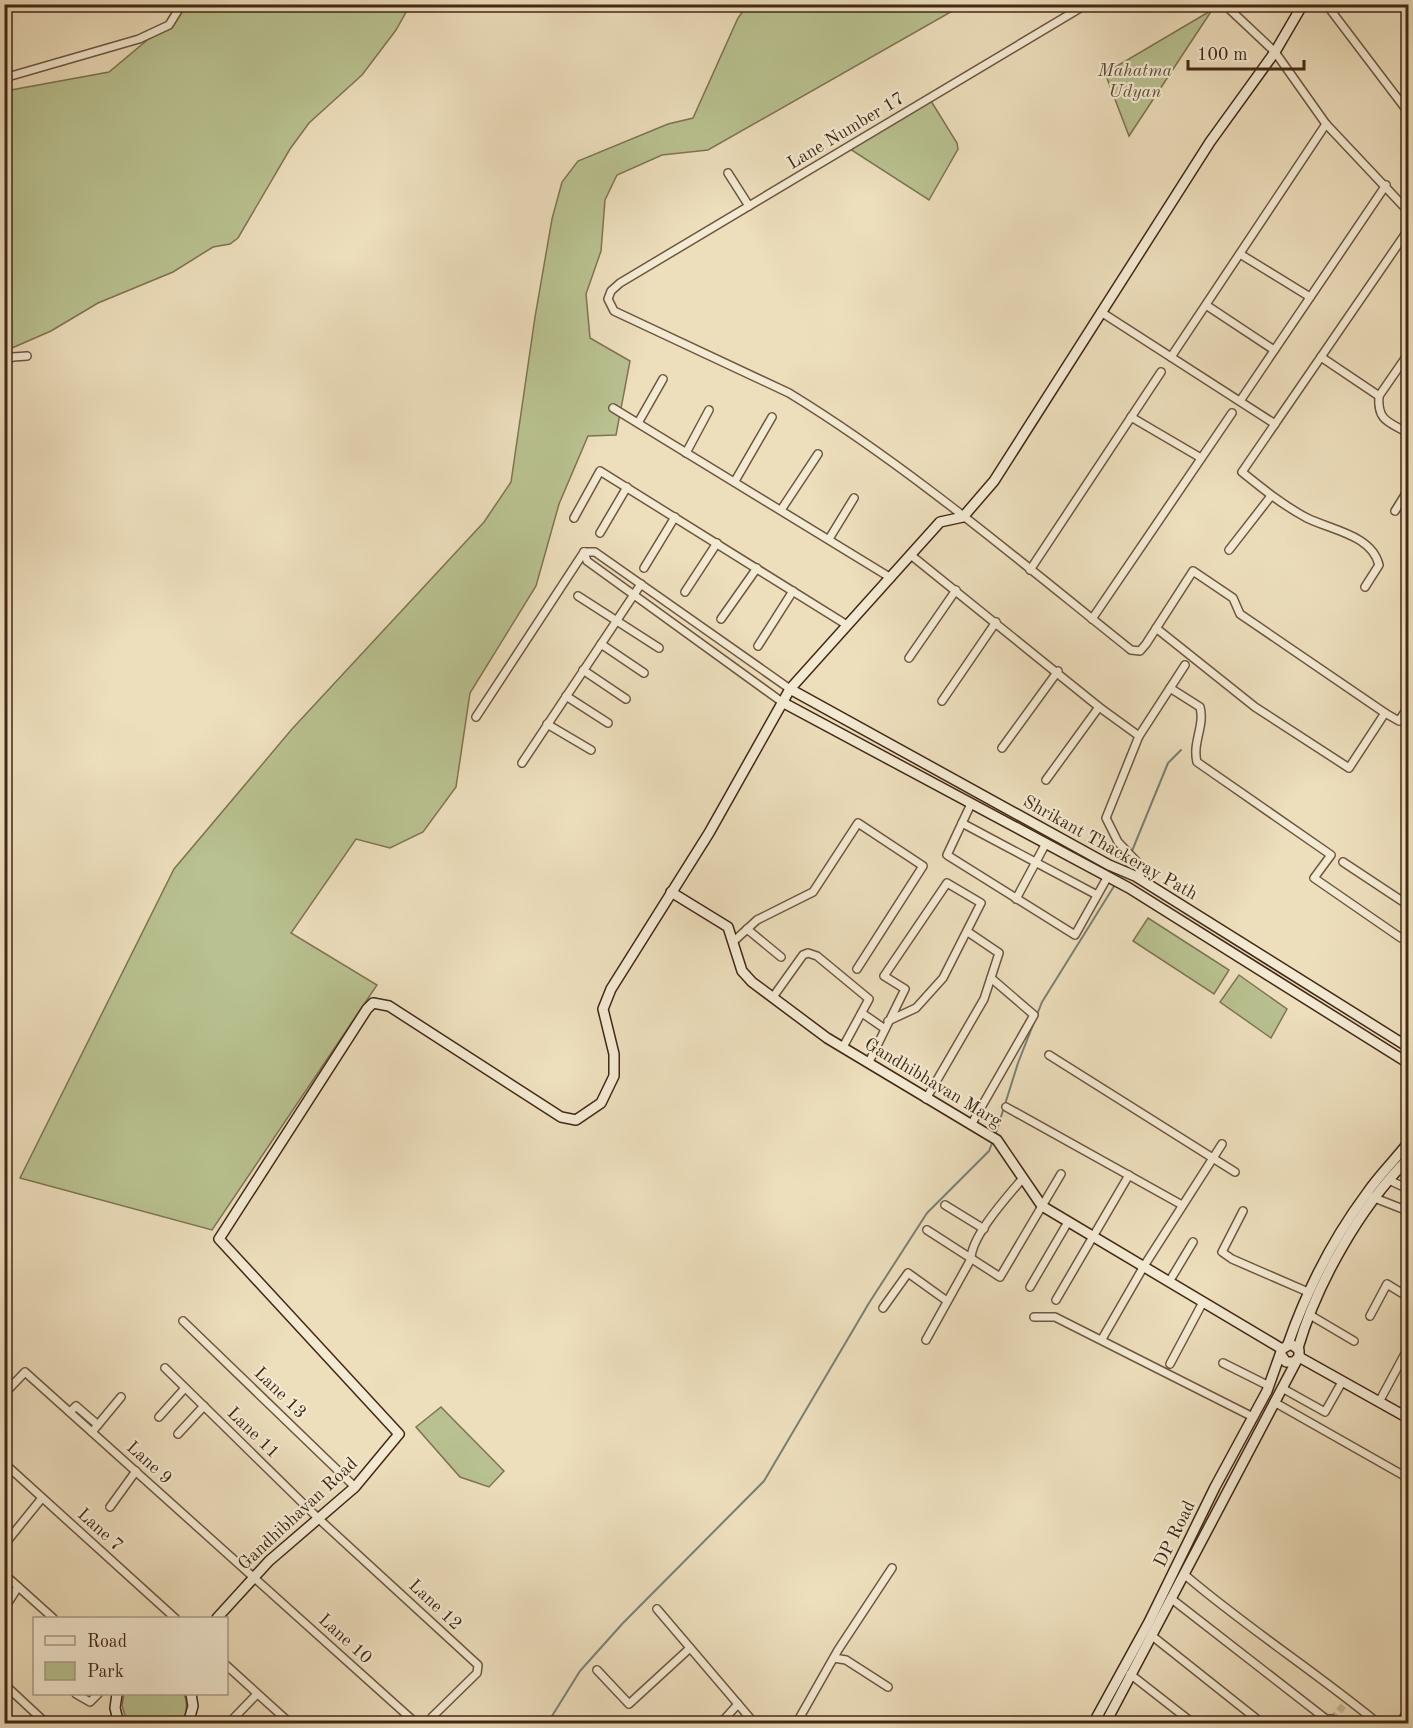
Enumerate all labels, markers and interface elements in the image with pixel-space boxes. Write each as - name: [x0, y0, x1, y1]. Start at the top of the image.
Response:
- scale bar: [1188, 33, 1304, 71]
- text: 100 m: [1197, 46, 1248, 64]
- park label: Mahatma Udyan: [1097, 62, 1173, 101]
- street label: Lane Number 17: [785, 89, 907, 173]
- street label: Shrikant Thackeray Path: [1020, 792, 1200, 904]
- street label: Gandhibhavan Marg: [861, 1035, 1005, 1131]
- street label: Lane 13: [250, 1364, 310, 1422]
- street label: Lane 11: [223, 1404, 283, 1462]
- street label: Lane 9: [123, 1438, 175, 1488]
- street label: Gandhibhavan Road: [235, 1454, 361, 1574]
- street label: DP Road: [1151, 1498, 1199, 1570]
- street label: Lane 7: [74, 1505, 126, 1555]
- street label: Lane 12: [405, 1576, 465, 1634]
- street label: Lane 10: [315, 1611, 375, 1667]
- legend: [33, 1617, 228, 1695]
- text: Road: [87, 1633, 127, 1651]
- text: Park: [87, 1663, 124, 1681]

